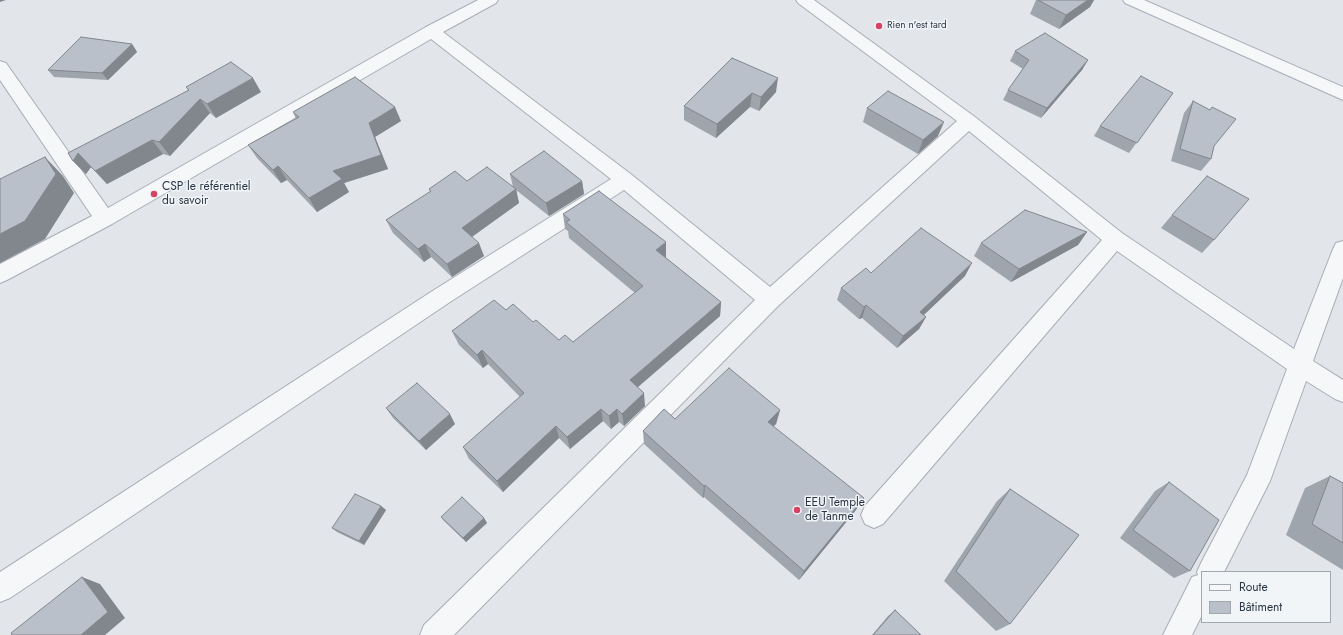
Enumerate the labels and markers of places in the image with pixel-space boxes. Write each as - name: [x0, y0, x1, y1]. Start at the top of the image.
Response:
- place label: Rien n'est tard: [887, 20, 947, 32]
- marker: Rien n'est tard: [874, 21, 884, 31]
- place label: CSP le référentiel du savoir: [162, 180, 251, 208]
- marker: CSP le référentiel du savoir: [149, 189, 159, 199]
- place label: EEU Temple de Tanme: [805, 496, 865, 524]
- marker: EEU Temple de Tanme: [792, 505, 802, 515]

